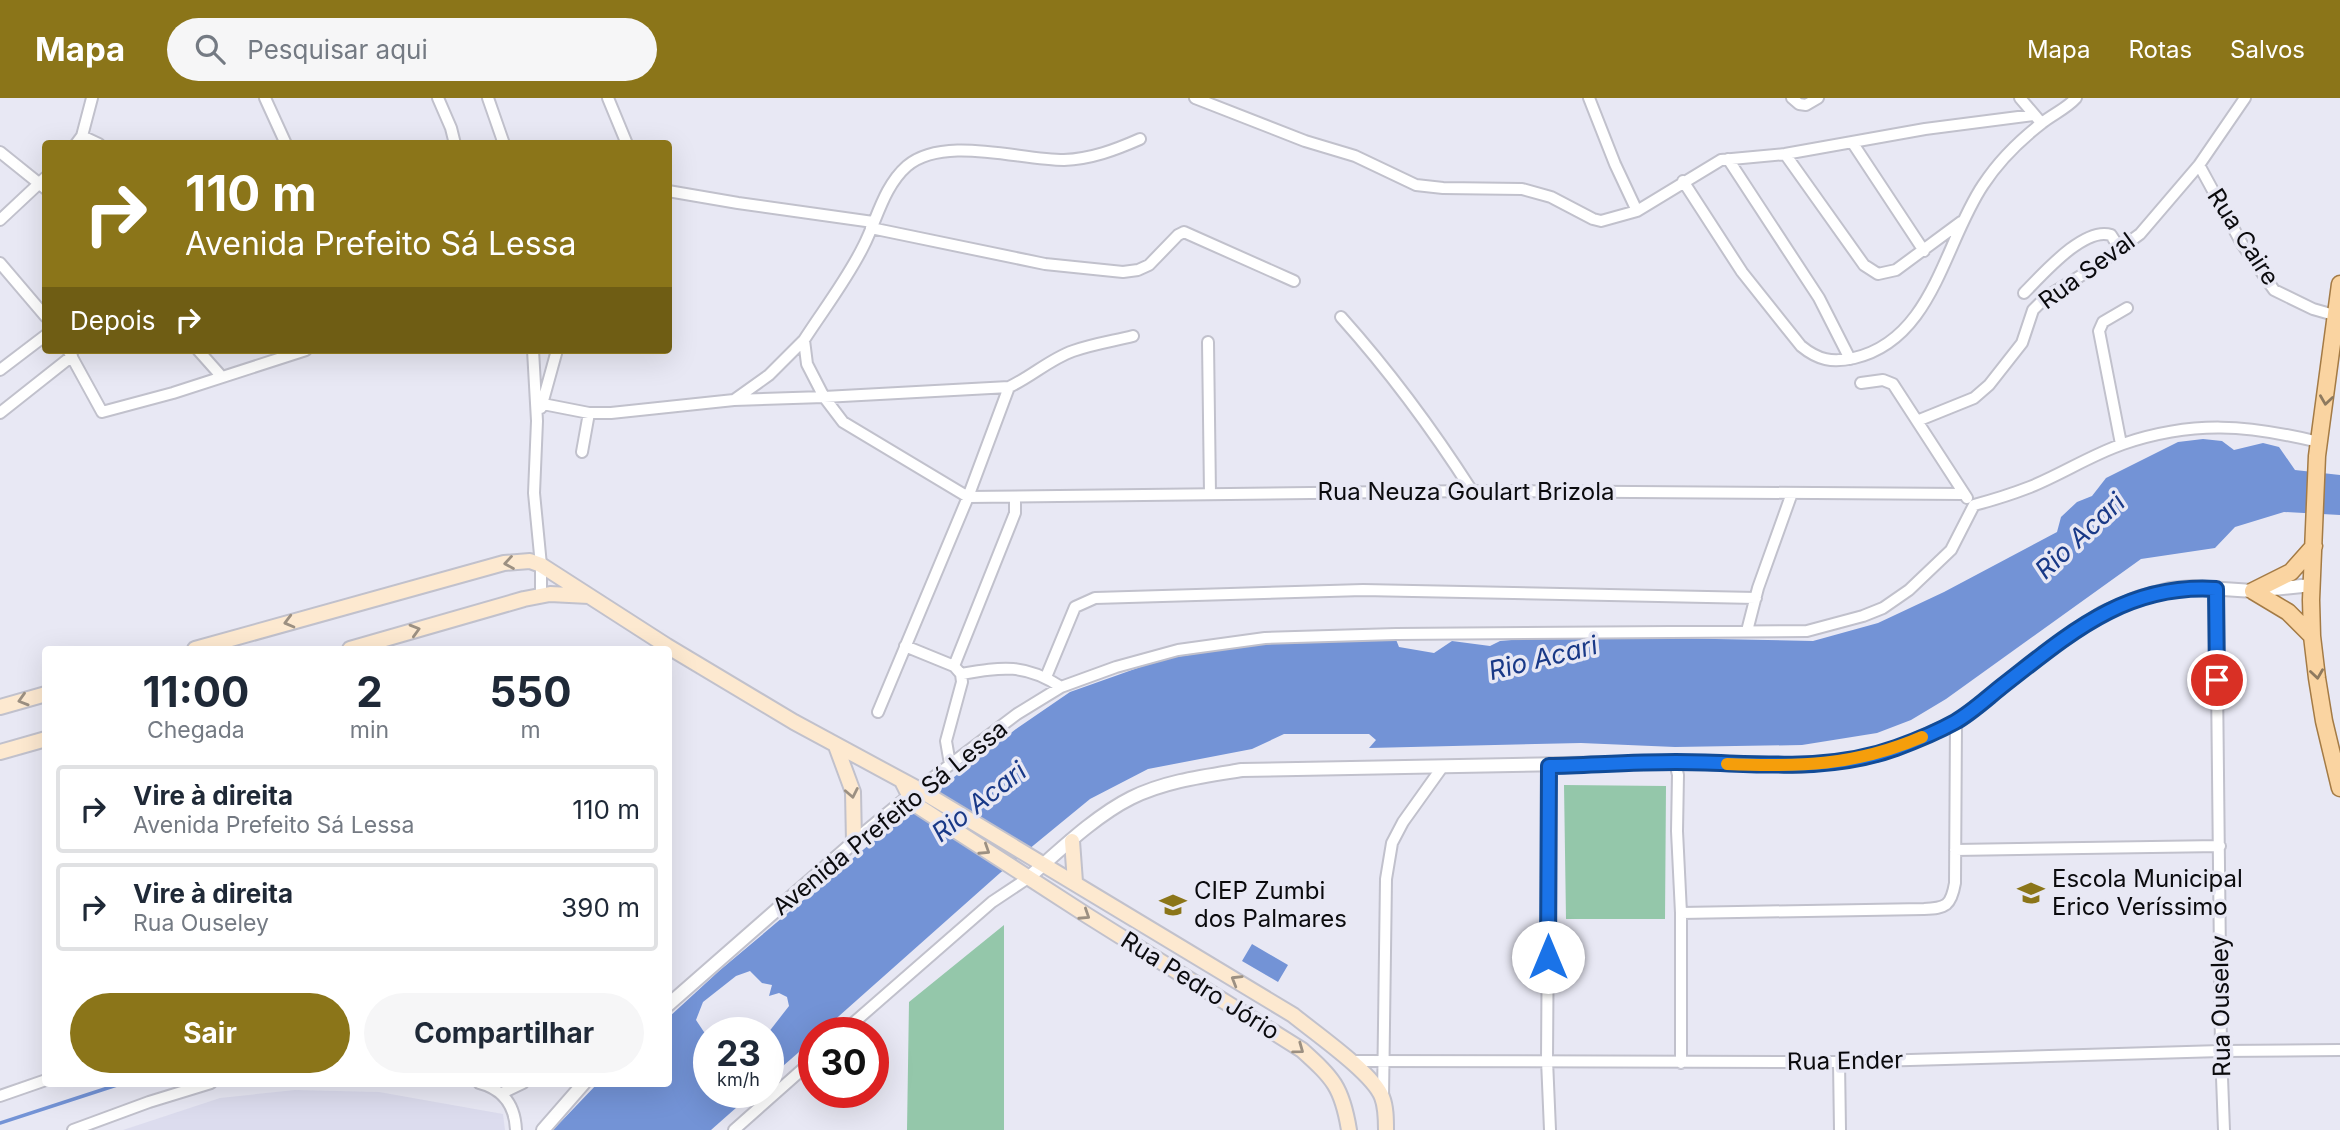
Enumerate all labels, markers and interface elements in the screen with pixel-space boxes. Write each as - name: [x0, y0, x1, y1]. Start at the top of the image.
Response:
- search box: [167, 18, 657, 81]
- text: Mapa: [35, 29, 125, 69]
- icon: search: [191, 30, 229, 68]
- text: Pesquisar aqui: [247, 34, 428, 65]
- text: Mapa: [2027, 35, 2091, 64]
- text: Rotas: [2129, 35, 2192, 64]
- text: Salvos: [2230, 35, 2305, 64]
- text: 110 m: [185, 164, 317, 223]
- icon: right: [70, 168, 161, 259]
- street label: Rua Caire: [2201, 183, 2285, 290]
- text: Avenida Prefeito Sá Lessa: [185, 224, 576, 263]
- street label: Rua Seval: [2033, 226, 2140, 315]
- icon: right: [169, 301, 207, 339]
- text: Depois: [70, 305, 155, 336]
- one-way arrow: [2318, 394, 2333, 406]
- street label: Rua Neuza Goulart Brizola: [1318, 477, 1614, 506]
- water label: Rio Acari: [2028, 486, 2131, 585]
- one-way arrow: [503, 555, 515, 570]
- one-way arrow: [283, 614, 295, 628]
- one-way arrow: [409, 624, 421, 639]
- water label: Rio Acari: [1485, 629, 1601, 686]
- pin: [2187, 650, 2247, 710]
- icon: arrive: [2198, 661, 2236, 699]
- text: 11:00: [142, 666, 249, 717]
- text: 2: [356, 666, 383, 717]
- text: 550: [490, 666, 572, 717]
- one-way arrow: [2309, 668, 2324, 680]
- one-way arrow: [17, 692, 29, 707]
- street label: Avenida Prefeito Sá Lessa: [766, 714, 1013, 921]
- text: Chegada: [147, 716, 245, 744]
- text: min: [350, 716, 389, 744]
- text: m: [520, 716, 541, 744]
- water label: Rio Acari: [925, 755, 1033, 848]
- text: Vire à direita: [133, 780, 293, 811]
- one-way arrow: [843, 787, 858, 799]
- icon: right: [74, 790, 112, 828]
- text: 110 m: [572, 794, 640, 825]
- text: Avenida Prefeito Sá Lessa: [133, 811, 414, 839]
- one-way arrow: [978, 842, 991, 855]
- place label: Escola Municipal Erico Veríssimo: [2052, 864, 2243, 921]
- place label: CIEP Zumbi dos Palmares: [1194, 876, 1347, 933]
- text: Vire à direita: [133, 878, 293, 909]
- school or university icon: Escola Municipal Erico Veríssimo: [2016, 878, 2046, 908]
- icon: right: [74, 888, 112, 926]
- school or university icon: CIEP Zumbi dos Palmares: [1158, 890, 1188, 920]
- text: 390 m: [561, 892, 640, 923]
- one-way arrow: [1078, 906, 1091, 919]
- text: Rua Ouseley: [133, 909, 269, 937]
- position arrow: [1511, 920, 1585, 994]
- street label: Rua Pedro Jório: [1116, 925, 1285, 1046]
- street label: Rua Ouseley: [2205, 935, 2236, 1077]
- one-way arrow: [1231, 976, 1244, 989]
- button: Sair: [70, 993, 350, 1073]
- button: Compartilhar: [364, 993, 644, 1073]
- speed limit sign: 30: [798, 1017, 889, 1108]
- text: 23: [716, 1032, 761, 1074]
- one-way arrow: [1291, 1041, 1303, 1053]
- street label: Rua Ender: [1787, 1045, 1903, 1076]
- text: km/h: [717, 1069, 760, 1090]

